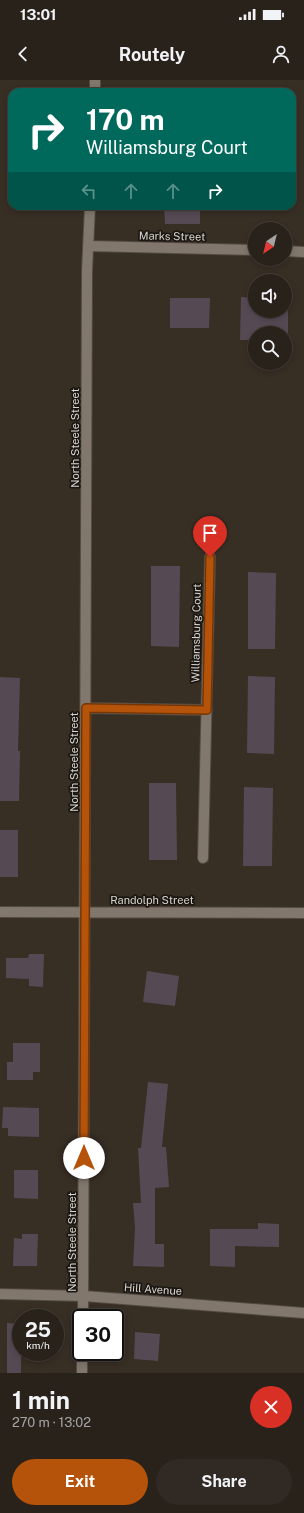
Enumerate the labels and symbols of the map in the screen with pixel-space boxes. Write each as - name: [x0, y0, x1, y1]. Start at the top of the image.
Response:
- north arrow: [248, 222, 292, 266]
- street label: Marks Street: [139, 229, 205, 243]
- street label: North Steele Street: [69, 388, 81, 488]
- pin: [193, 516, 227, 557]
- street label: Williamsburg Court: [189, 583, 203, 683]
- street label: North Steele Street: [68, 712, 80, 812]
- street label: Randolph Street: [110, 894, 194, 906]
- position arrow: [63, 1137, 105, 1179]
- street label: North Steele Street: [66, 1192, 78, 1292]
- street label: Hill Avenue: [124, 1281, 182, 1297]
- speed limit sign: 30: [72, 1309, 124, 1361]

